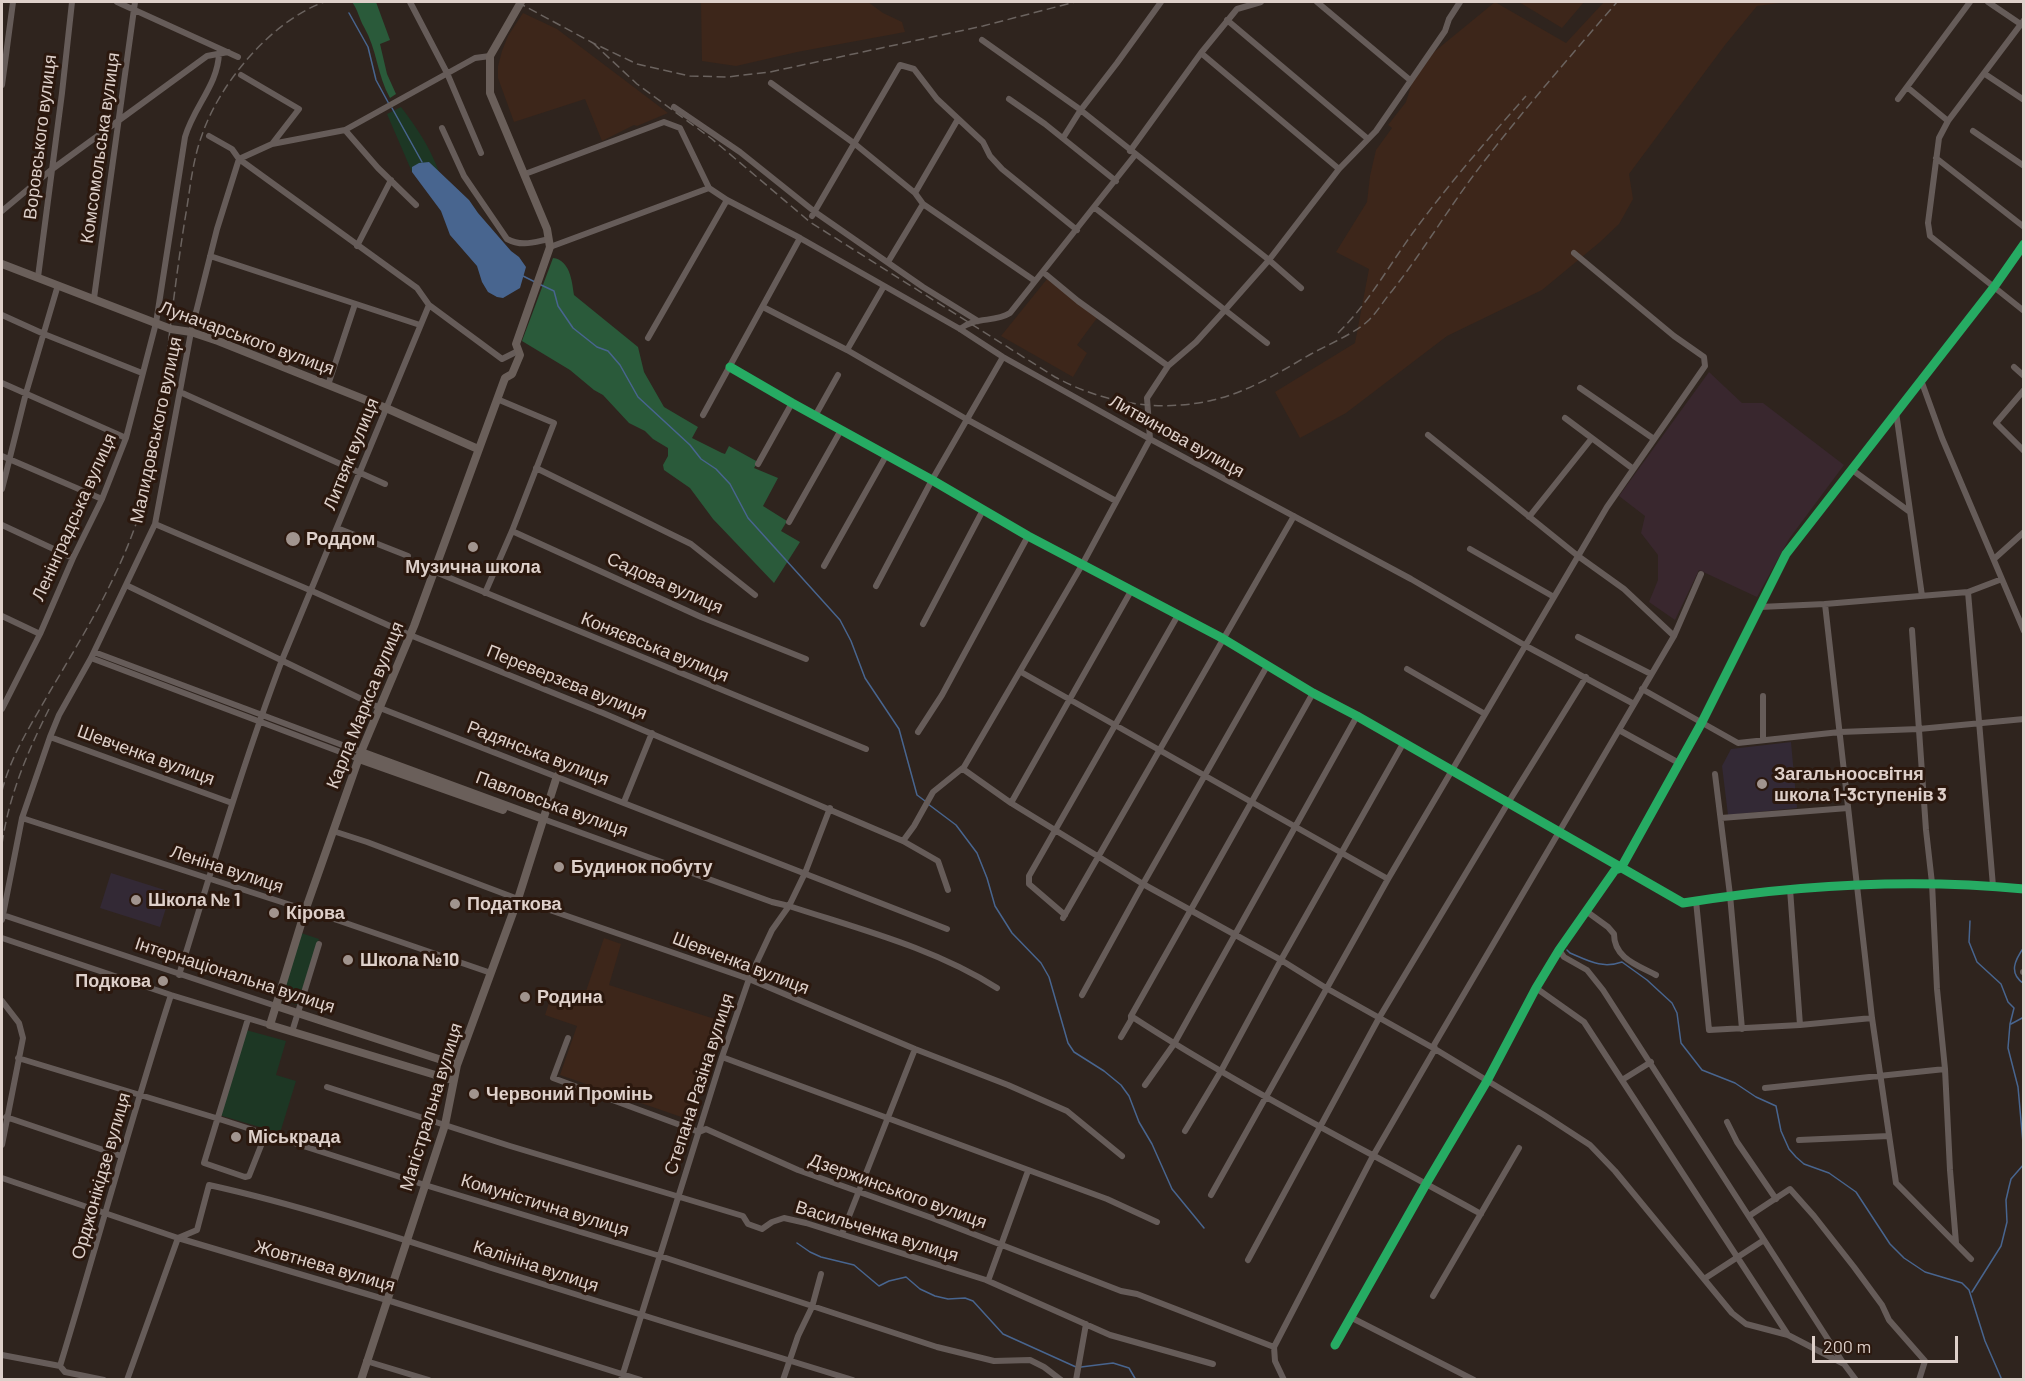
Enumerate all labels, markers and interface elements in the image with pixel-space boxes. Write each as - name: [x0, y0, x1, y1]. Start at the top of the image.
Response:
- street label: Комсомольська вулиця: [76, 51, 124, 245]
- street label: Воровського вулиця: [19, 53, 61, 221]
- street label: Луначарського вулиця: [157, 296, 337, 380]
- street label: Малидовського вулиця: [126, 335, 186, 525]
- street label: Литвинова вулиця: [1106, 390, 1248, 482]
- street label: Литвяк вулиця: [319, 395, 383, 513]
- street label: Ленінградська вулиця: [27, 430, 121, 604]
- place label: Роддом: [306, 528, 375, 550]
- marker: Роддом: [284, 530, 302, 548]
- marker: Музична школа: [466, 540, 480, 554]
- street label: Садова вулиця: [603, 548, 727, 618]
- place label: Музична школа: [405, 556, 541, 578]
- street label: Коняєвська вулиця: [578, 608, 732, 686]
- street label: Карла Маркса вулиця: [322, 618, 408, 792]
- street label: Переверзєва вулиця: [484, 640, 650, 724]
- street label: Радянська вулиця: [464, 716, 612, 790]
- street label: Шевченка вулиця: [74, 720, 218, 790]
- place label: Загальноосвiтня школа 1-3ступенiв 3: [1774, 763, 1947, 806]
- street label: Павловська вулиця: [473, 766, 631, 842]
- marker: Загальноосвiтня школа 1-3ступенiв 3: [1755, 777, 1769, 791]
- street label: Леніна вулиця: [168, 841, 286, 897]
- place label: Будинок побуту: [571, 856, 712, 878]
- marker: Будинок побуту: [552, 860, 566, 874]
- place label: Школа № 1: [148, 889, 240, 911]
- marker: Школа № 1: [129, 893, 143, 907]
- place label: Податкова: [467, 893, 562, 915]
- marker: Податкова: [448, 897, 462, 911]
- place label: Кірова: [286, 902, 345, 924]
- marker: Кірова: [267, 906, 281, 920]
- street label: Шевченка вулиця: [670, 927, 812, 999]
- street label: Інтернаціональна вулиця: [132, 932, 338, 1018]
- place label: Школа №10: [360, 949, 459, 971]
- marker: Школа №10: [341, 953, 355, 967]
- place label: Подкова: [75, 970, 151, 992]
- marker: Подкова: [156, 974, 170, 988]
- place label: Родина: [537, 986, 603, 1008]
- marker: Родина: [518, 990, 532, 1004]
- street label: Степана Разіна вулиця: [659, 990, 739, 1178]
- street label: Магістральна вулиця: [395, 1020, 467, 1194]
- place label: Червоний Промінь: [486, 1083, 653, 1105]
- marker: Червоний Промінь: [467, 1087, 481, 1101]
- street label: Орджонікідзе вулиця: [67, 1090, 135, 1262]
- place label: Міськрада: [248, 1126, 341, 1148]
- marker: Міськрада: [229, 1130, 243, 1144]
- street label: Дзержинського вулиця: [806, 1149, 990, 1233]
- street label: Комуністична вулиця: [458, 1169, 632, 1241]
- street label: Васильченка вулиця: [793, 1196, 961, 1266]
- street label: Жовтнева вулиця: [252, 1236, 398, 1296]
- street label: Калініна вулиця: [470, 1236, 602, 1296]
- scale bar: [1815, 1324, 1960, 1362]
- text: 200 m: [1823, 1335, 1871, 1357]

